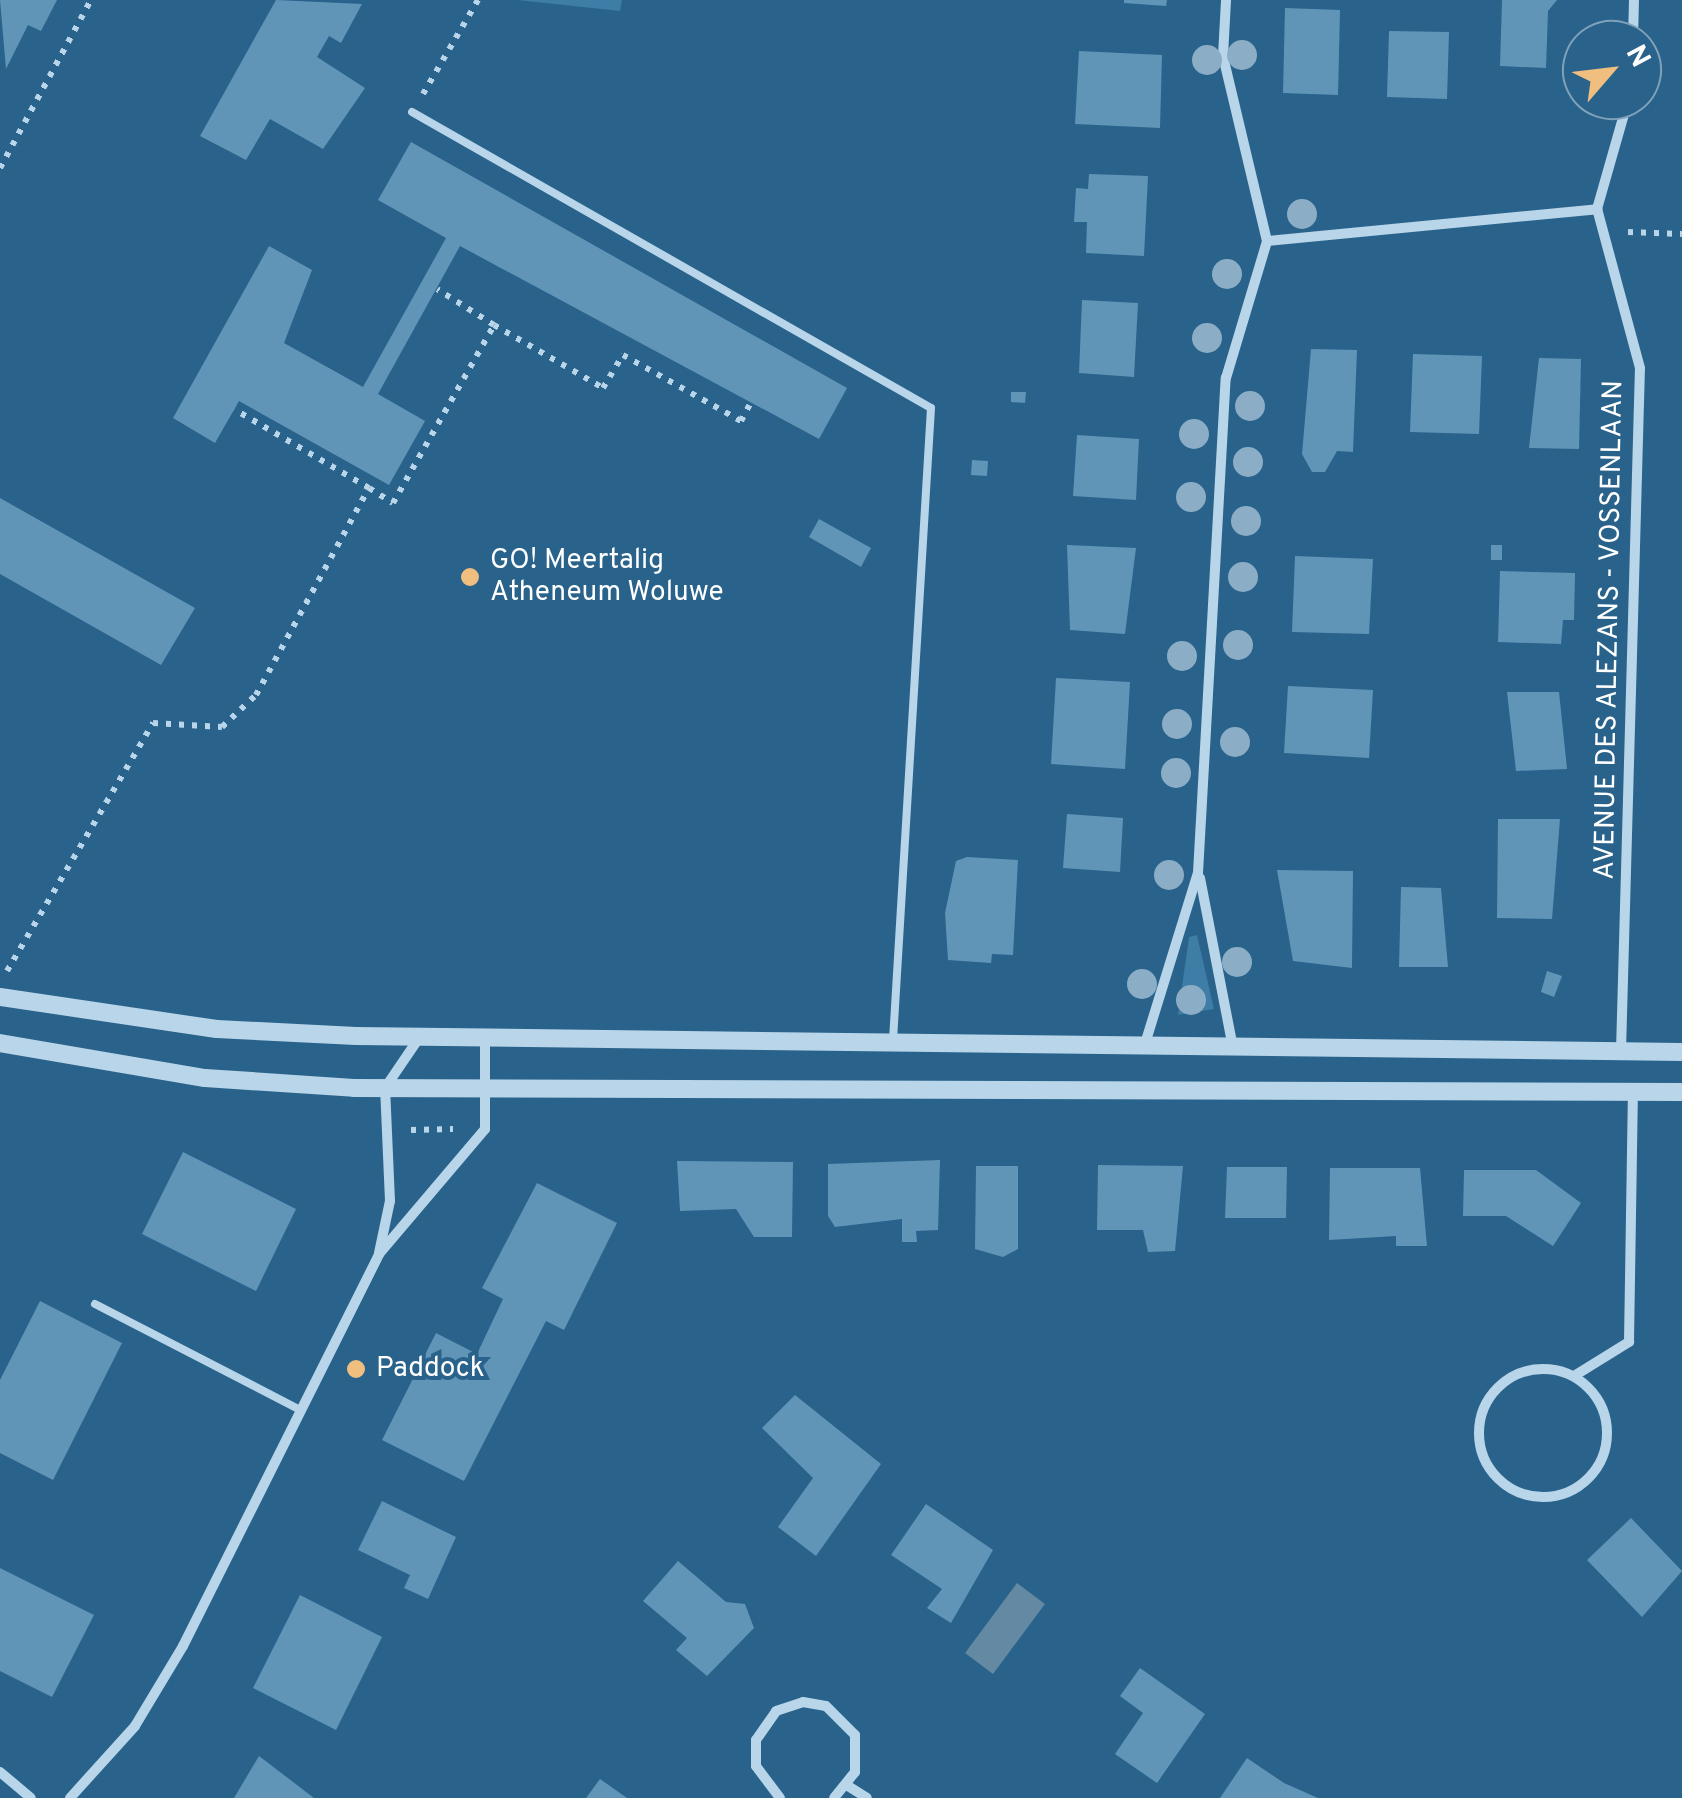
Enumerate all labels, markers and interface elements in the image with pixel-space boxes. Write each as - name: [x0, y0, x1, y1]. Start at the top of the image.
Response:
- north arrow: [1562, 20, 1662, 120]
- text: N: [1616, 40, 1657, 74]
- street label: AVENUE DES ALEZANS - VOSSENLAAN: [1589, 379, 1631, 881]
- place label: GO! Meertalig Atheneum Woluwe: [490, 544, 724, 610]
- marker: GO! Meertalig Atheneum Woluwe: [459, 566, 481, 588]
- place label: Paddock: [376, 1352, 485, 1386]
- marker: Paddock: [345, 1358, 367, 1380]

